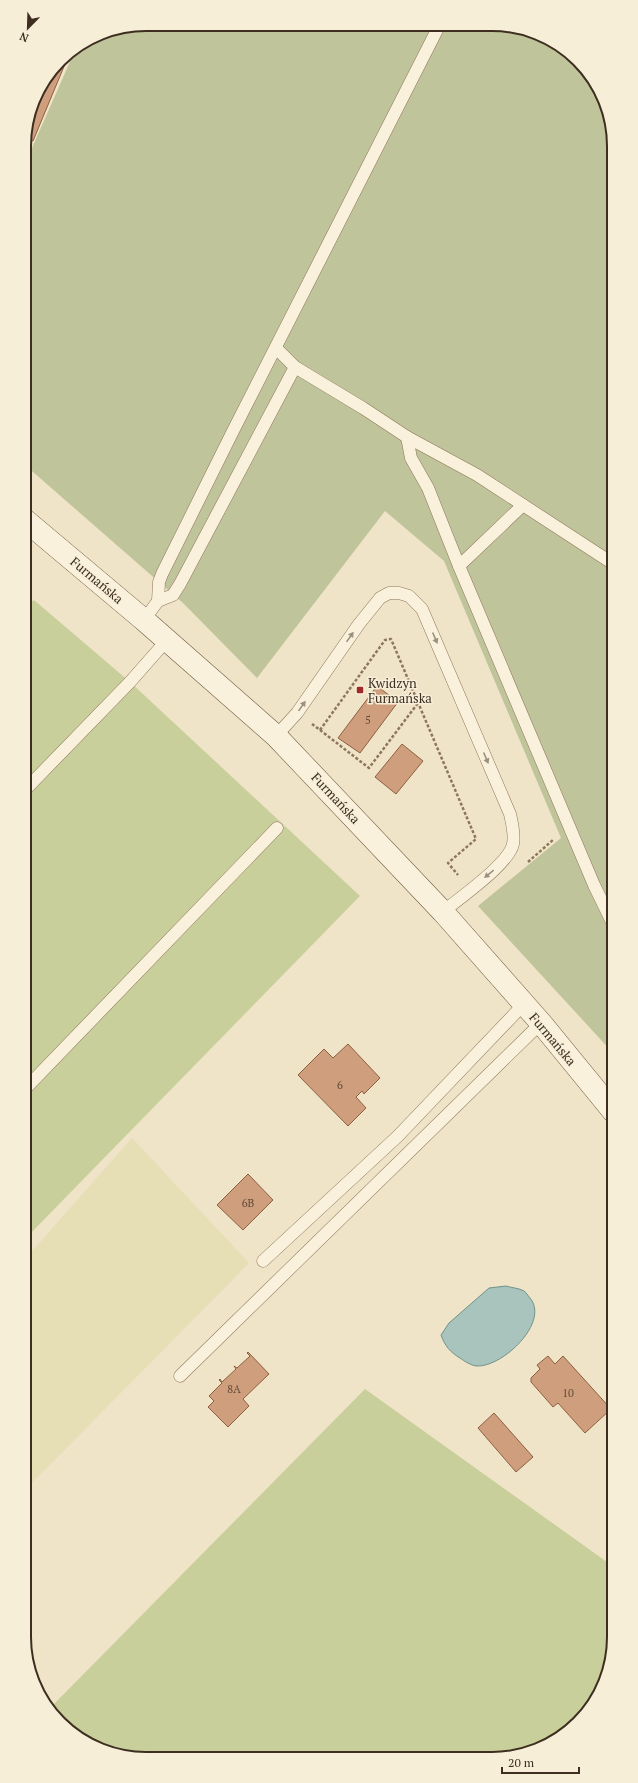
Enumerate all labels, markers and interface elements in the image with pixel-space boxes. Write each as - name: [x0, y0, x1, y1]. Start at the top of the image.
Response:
- north arrow: [8, 8, 48, 48]
- text: N: [17, 29, 31, 45]
- street label: Furmańska: [67, 553, 128, 608]
- one-way arrow: [346, 632, 354, 642]
- one-way arrow: [433, 633, 439, 645]
- place label: Kwidzyn Furmańska: [368, 674, 432, 707]
- marker: Kwidzyn Furmańska: [355, 685, 365, 695]
- one-way arrow: [297, 701, 305, 711]
- house number: 5: [365, 713, 371, 727]
- one-way arrow: [483, 752, 489, 763]
- street label: Furmańska: [308, 768, 365, 828]
- one-way arrow: [484, 869, 495, 878]
- street label: Furmańska: [526, 1009, 581, 1070]
- house number: 6: [337, 1078, 343, 1092]
- house number: 6B: [242, 1196, 255, 1210]
- house number: 8A: [227, 1382, 241, 1396]
- house number: 10: [562, 1386, 574, 1400]
- scale bar: [502, 1749, 579, 1775]
- text: 20 m: [508, 1755, 535, 1770]

